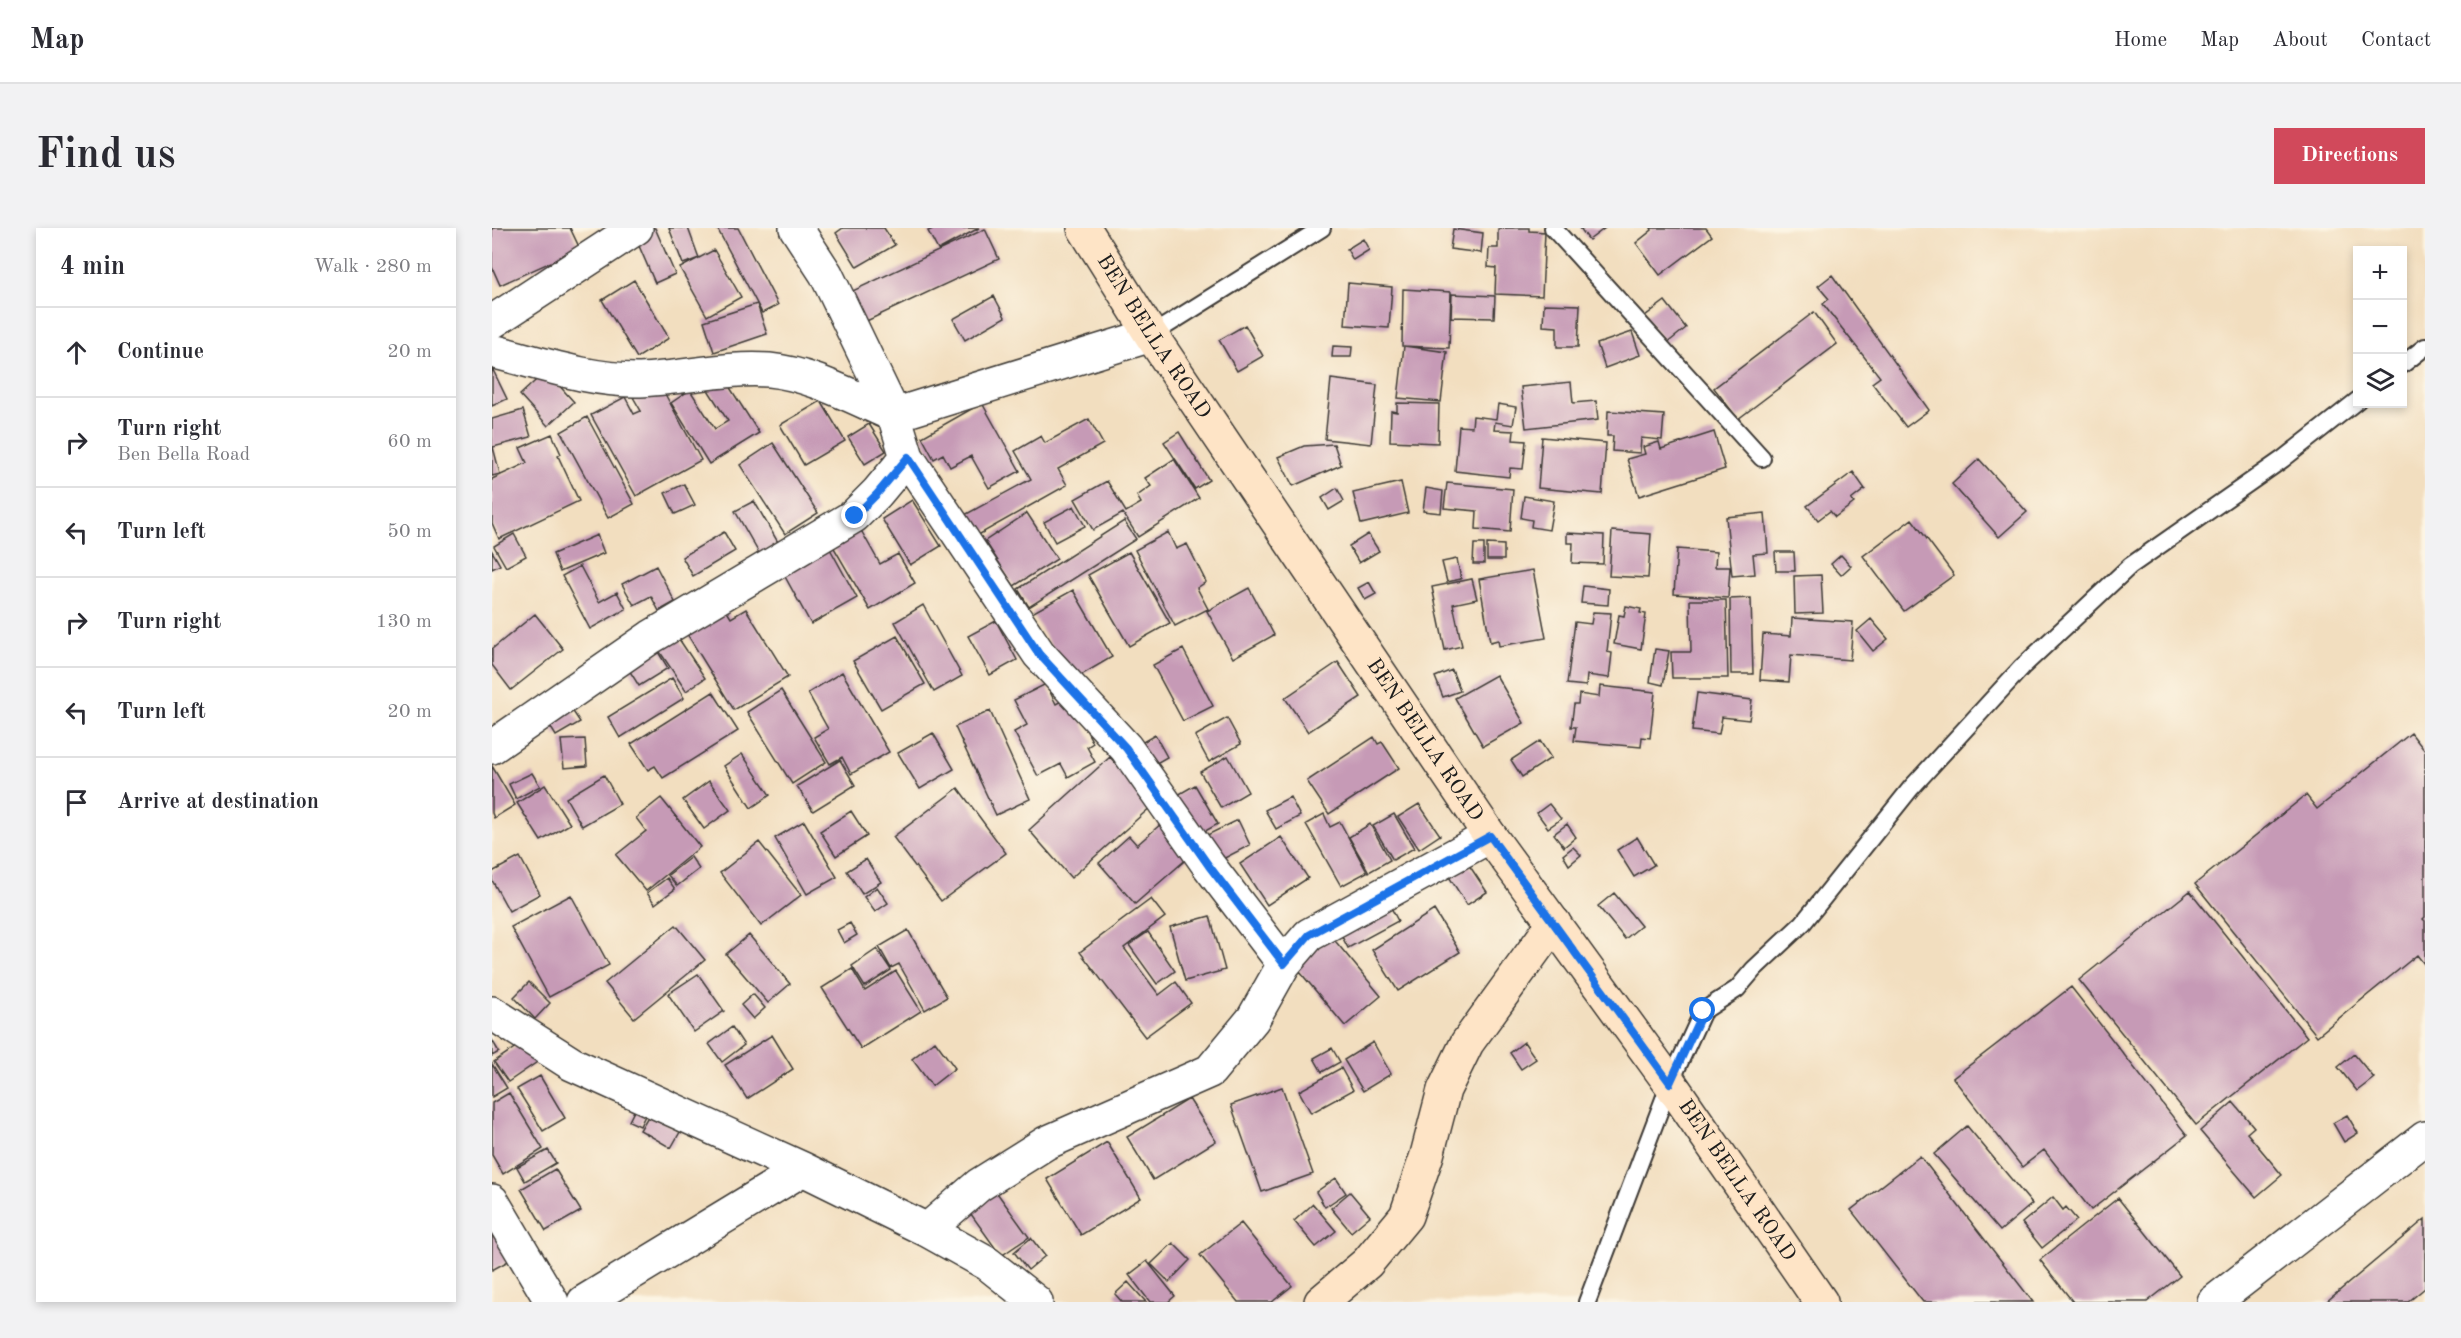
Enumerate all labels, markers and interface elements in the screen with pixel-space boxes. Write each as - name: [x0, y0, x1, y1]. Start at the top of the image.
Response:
- text: Map: [30, 27, 84, 55]
- text: Home: [2114, 30, 2167, 51]
- text: Map: [2200, 30, 2239, 51]
- text: About: [2272, 30, 2328, 51]
- text: Contact: [2361, 30, 2431, 51]
- button: Directions: [2274, 128, 2425, 184]
- text: Find us: [36, 135, 175, 177]
- map controls: [2353, 246, 2407, 408]
- button: +: [2353, 246, 2407, 300]
- street label: BEN BELLA ROAD: [1093, 251, 1215, 422]
- text: 4 min: [60, 254, 125, 280]
- text: Walk · 280 m: [313, 257, 432, 277]
- button: −: [2353, 300, 2407, 354]
- icon: ahead: [60, 336, 93, 369]
- text: Continue: [117, 341, 204, 363]
- text: 20 m: [387, 342, 432, 362]
- button: layers: [2353, 354, 2407, 408]
- text: Turn right: [117, 418, 221, 440]
- icon: right: [60, 426, 93, 459]
- text: 60 m: [387, 432, 432, 452]
- text: Ben Bella Road: [117, 445, 250, 465]
- route end: [841, 502, 867, 528]
- icon: left: [60, 516, 93, 549]
- text: Turn left: [117, 521, 206, 543]
- text: 50 m: [387, 522, 432, 542]
- icon: right: [60, 606, 93, 639]
- text: Turn right: [117, 611, 221, 633]
- text: 130 m: [376, 612, 432, 632]
- street label: BEN BELLA ROAD: [1363, 655, 1487, 825]
- icon: left: [60, 696, 93, 729]
- text: Turn left: [117, 701, 206, 723]
- text: 20 m: [387, 702, 432, 722]
- icon: arrive: [60, 786, 93, 819]
- text: Arrive at destination: [117, 791, 319, 813]
- route start: [1689, 997, 1715, 1023]
- street label: BEN BELLA ROAD: [1674, 1096, 1800, 1265]

